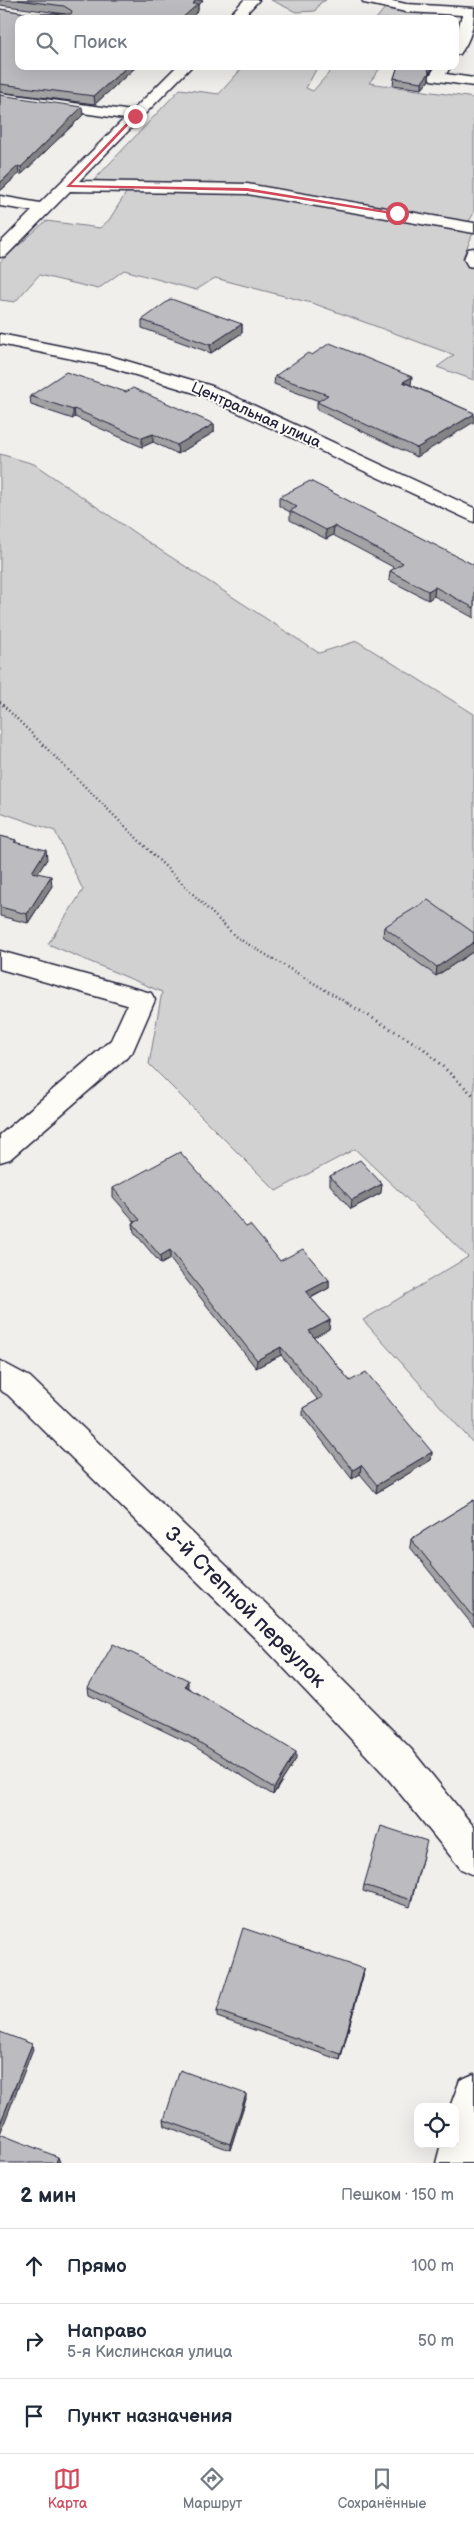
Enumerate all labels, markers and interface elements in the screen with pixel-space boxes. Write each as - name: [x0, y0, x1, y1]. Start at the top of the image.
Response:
- search box: [15, 15, 459, 70]
- icon: search: [33, 29, 61, 57]
- text: Поиск: [73, 31, 127, 54]
- route end: [124, 105, 147, 128]
- route start: [386, 202, 409, 225]
- street label: Центральная улица: [188, 378, 324, 452]
- street label: 3-й Степной переулок: [159, 1521, 331, 1693]
- map controls: [414, 2103, 459, 2148]
- button: locate: [414, 2103, 459, 2148]
- text: 2 мин: [20, 2183, 76, 2208]
- text: Пешком · 150 m: [341, 2186, 454, 2205]
- icon: ahead: [20, 2252, 48, 2280]
- text: Прямо: [67, 2255, 127, 2278]
- text: 100 m: [411, 2257, 454, 2276]
- text: Направо: [67, 2320, 147, 2343]
- icon: right: [20, 2327, 48, 2355]
- text: 50 m: [418, 2332, 454, 2351]
- text: 5-я Кислинская улица: [67, 2343, 232, 2362]
- icon: arrive: [20, 2402, 48, 2430]
- text: Пункт назначения: [67, 2405, 232, 2428]
- tab: Карта: [48, 2465, 87, 2512]
- tab: Маршрут: [183, 2465, 242, 2512]
- tab: Сохранённые: [338, 2465, 426, 2512]

